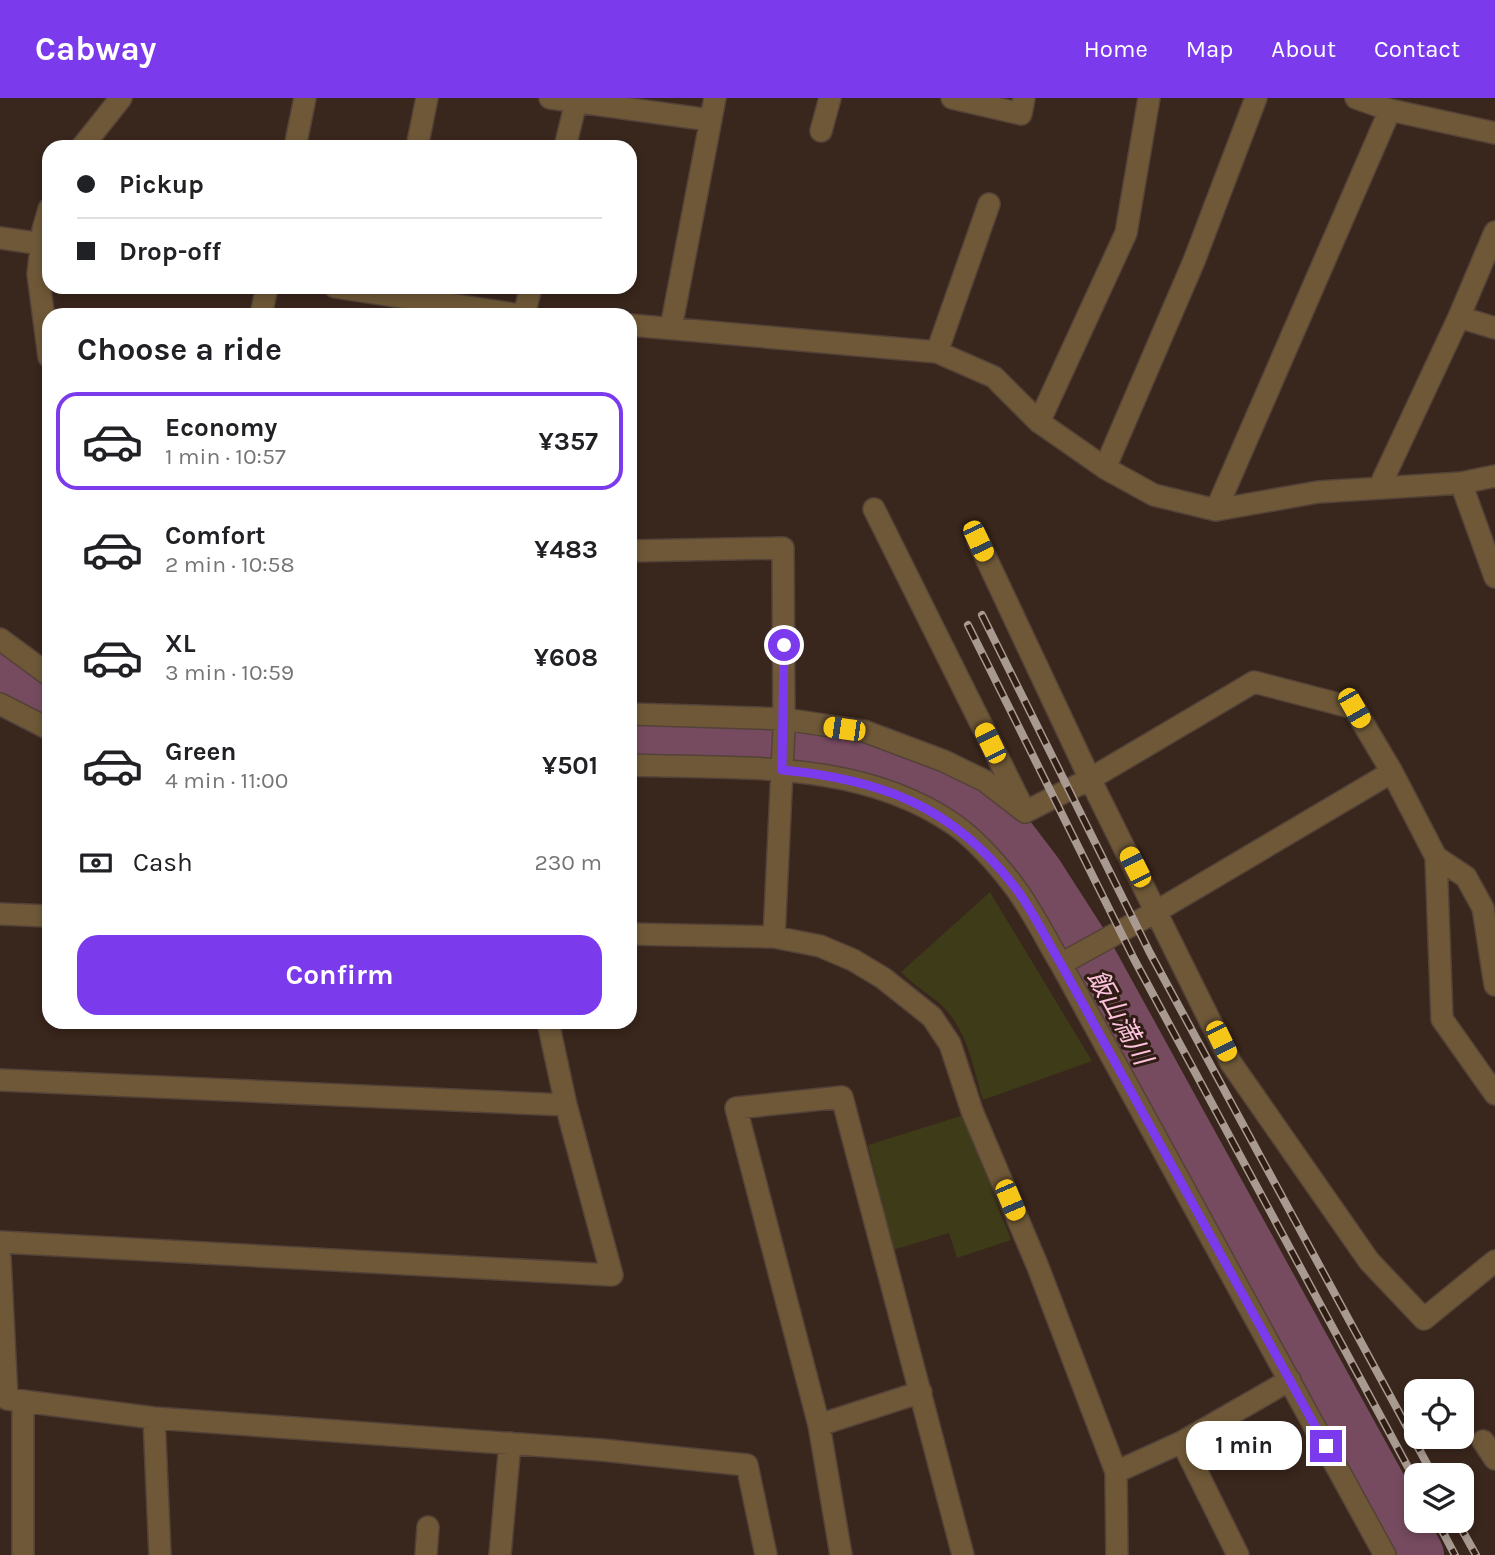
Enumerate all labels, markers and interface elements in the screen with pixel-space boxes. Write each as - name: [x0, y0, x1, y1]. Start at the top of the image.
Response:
- text: Cabway: [35, 30, 156, 68]
- text: Home: [1084, 35, 1148, 63]
- text: Map: [1186, 35, 1233, 63]
- text: About: [1271, 35, 1336, 63]
- text: Contact: [1374, 35, 1460, 63]
- text: Pickup: [119, 169, 204, 200]
- text: Drop-off: [119, 236, 221, 267]
- text: Choose a ride: [77, 331, 282, 368]
- icon: car: [81, 410, 144, 473]
- text: Economy: [165, 412, 277, 443]
- text: ¥357: [539, 426, 598, 457]
- text: 1 min · 10:57: [165, 443, 286, 470]
- icon: car: [81, 518, 144, 581]
- car: [960, 518, 997, 564]
- text: Comfort: [165, 520, 266, 551]
- text: ¥483: [534, 534, 598, 565]
- text: 2 min · 10:58: [165, 551, 295, 578]
- icon: car: [81, 626, 144, 689]
- text: XL: [165, 628, 196, 659]
- route start: [768, 629, 800, 661]
- text: ¥608: [534, 642, 598, 673]
- text: 3 min · 10:59: [165, 659, 294, 686]
- car: [1335, 685, 1374, 731]
- car: [822, 716, 867, 742]
- car: [972, 720, 1009, 766]
- icon: car: [81, 734, 144, 797]
- text: Green: [165, 736, 237, 767]
- text: ¥501: [542, 750, 598, 781]
- text: 4 min · 11:00: [165, 767, 288, 794]
- icon: cash: [77, 844, 115, 882]
- car: [1117, 844, 1154, 890]
- text: Cash: [133, 847, 193, 878]
- text: 230 m: [534, 849, 602, 876]
- button: Confirm: [77, 935, 602, 1015]
- water label: 飯山満川: [1081, 964, 1160, 1073]
- car: [1203, 1018, 1240, 1064]
- car: [993, 1177, 1028, 1223]
- map controls: [1404, 1379, 1474, 1533]
- button: locate: [1404, 1379, 1474, 1449]
- callout: 1 min: [1186, 1422, 1302, 1470]
- route end: [1310, 1430, 1342, 1462]
- text: 1 min: [1215, 1432, 1273, 1459]
- button: layers: [1404, 1463, 1474, 1533]

